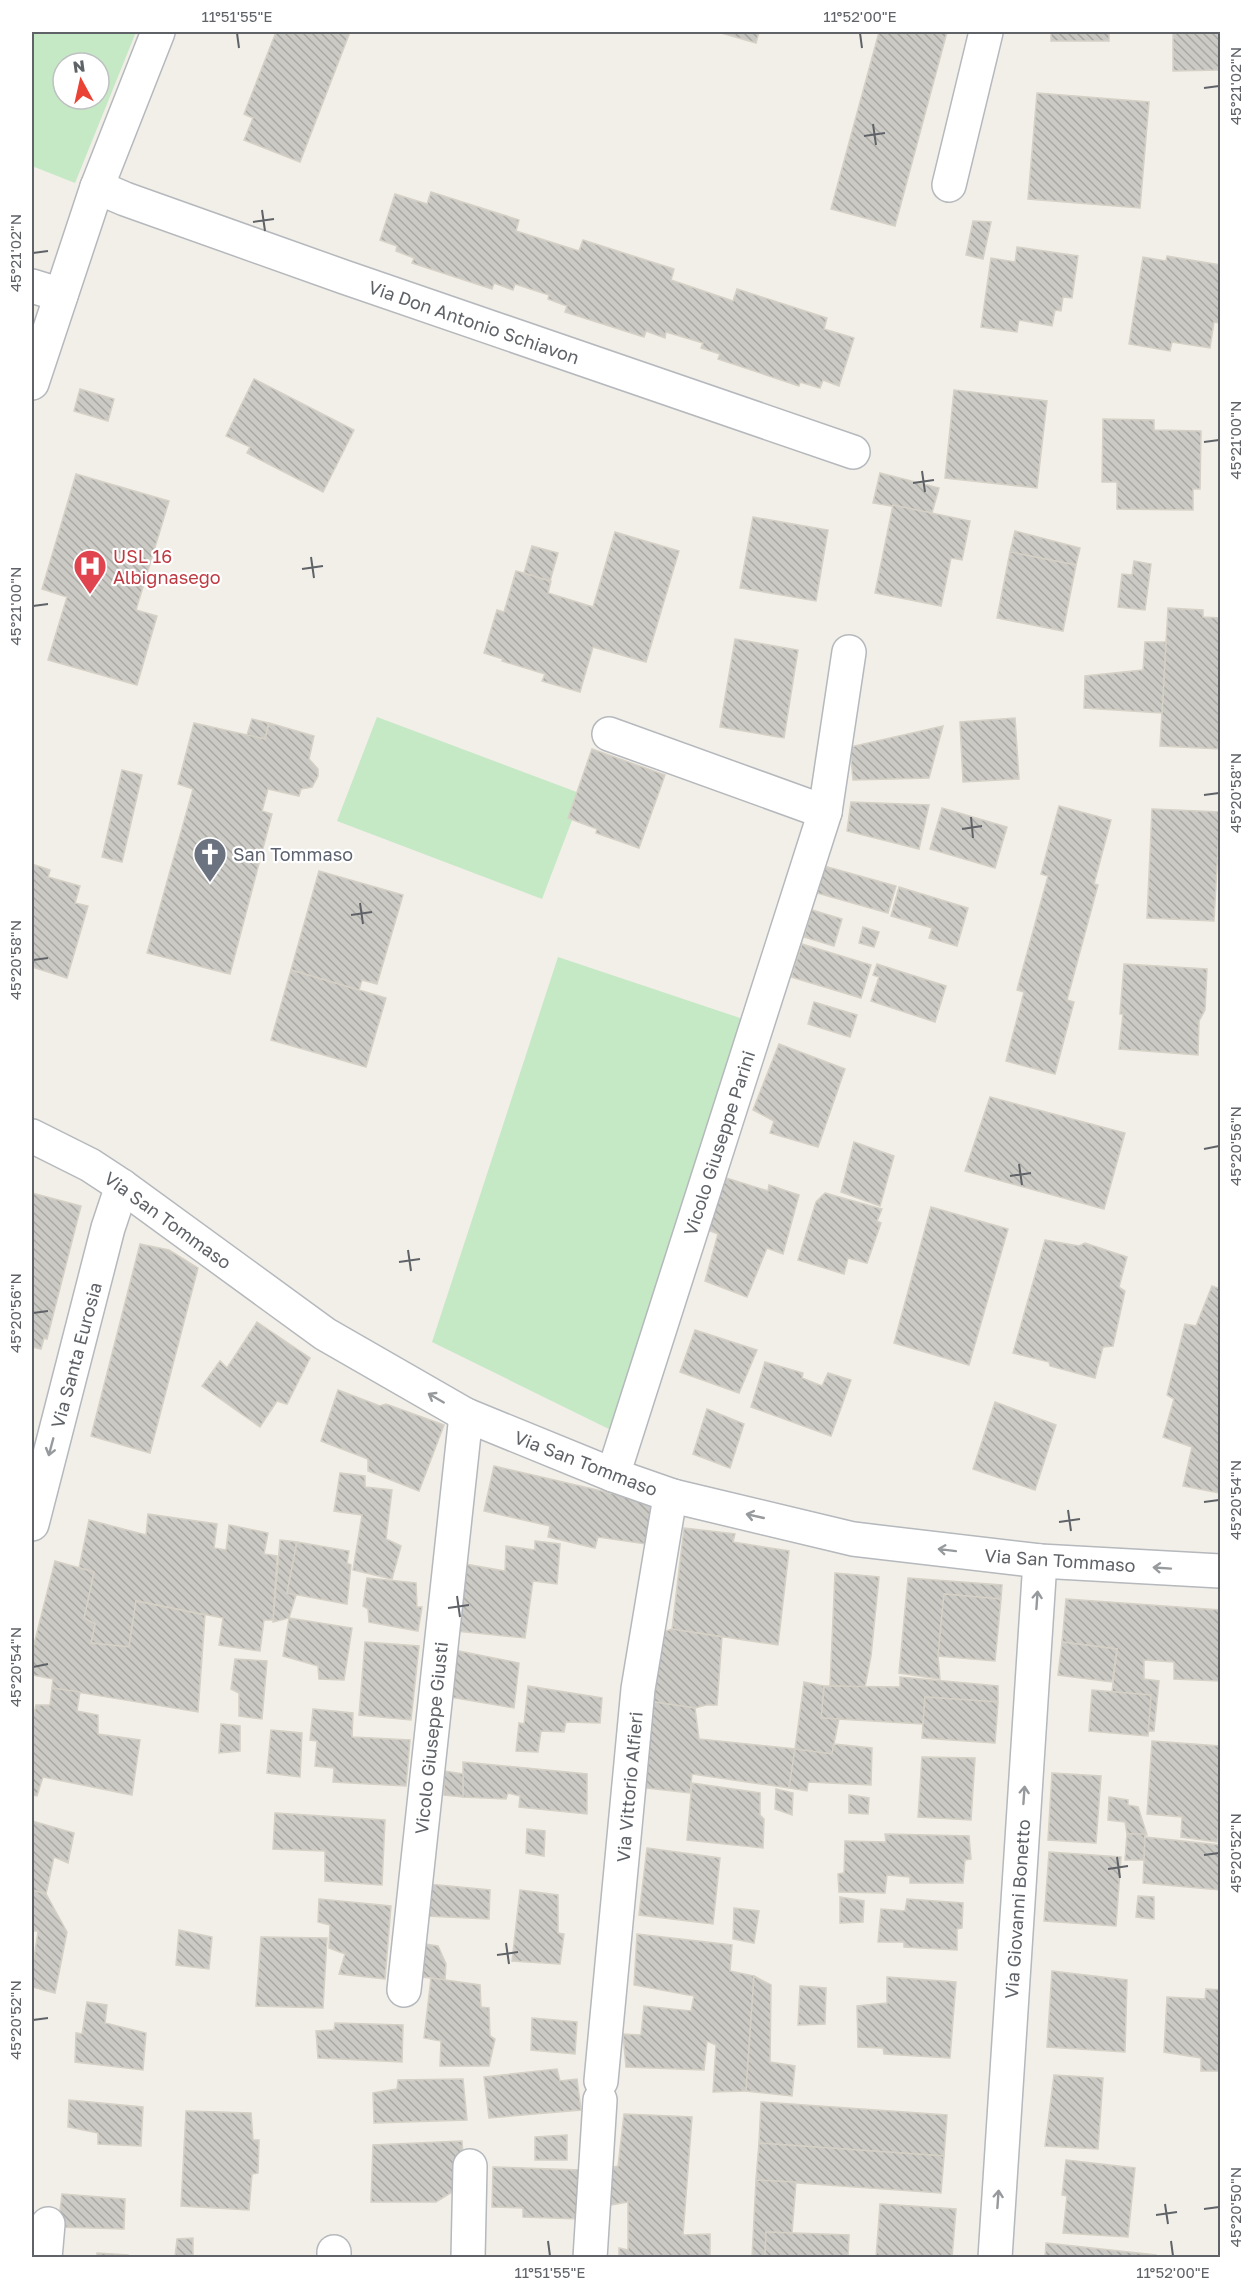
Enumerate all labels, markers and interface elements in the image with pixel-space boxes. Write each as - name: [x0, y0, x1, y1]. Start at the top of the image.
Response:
- text: 11°51'55"E: [202, 7, 272, 25]
- text: 11°52'00"E: [823, 7, 897, 25]
- text: 45°21'02"N: [1226, 47, 1244, 125]
- north arrow: [51, 51, 111, 111]
- text: N: [71, 55, 86, 77]
- text: 45°21'02"N: [6, 214, 24, 292]
- street label: Via Don Antonio Schiavon: [366, 276, 582, 368]
- text: 45°21'00"N: [1226, 401, 1244, 479]
- place label: USL 16 Albignasego: [113, 545, 221, 588]
- hospital icon: USL 16 Albignasego: [72, 548, 108, 595]
- text: 45°21'00"N: [6, 567, 24, 645]
- text: 45°20'58"N: [1226, 753, 1244, 833]
- church icon: San Tommaso: [192, 836, 228, 883]
- place label: San Tommaso: [233, 843, 353, 865]
- text: 45°20'58"N: [6, 920, 24, 1000]
- street label: Vicolo Giuseppe Parini: [679, 1048, 759, 1238]
- text: 45°20'56"N: [1226, 1106, 1244, 1186]
- street label: Via San Tommaso: [100, 1167, 236, 1273]
- text: 45°20'56"N: [6, 1273, 24, 1353]
- street label: Via Santa Eurosia: [46, 1280, 106, 1430]
- one-way arrow: [427, 1392, 445, 1403]
- street label: Via San Tommaso: [511, 1426, 661, 1500]
- one-way arrow: [45, 1437, 57, 1456]
- text: 45°20'54"N: [1226, 1460, 1244, 1540]
- one-way arrow: [746, 1509, 765, 1521]
- one-way arrow: [938, 1544, 957, 1555]
- street label: Via San Tommaso: [984, 1544, 1136, 1576]
- one-way arrow: [1153, 1562, 1173, 1573]
- one-way arrow: [1032, 1591, 1043, 1611]
- text: 45°20'54"N: [6, 1627, 24, 1707]
- street label: Vicolo Giuseppe Giusti: [410, 1640, 452, 1836]
- street label: Via Vittorio Alfieri: [611, 1711, 647, 1863]
- one-way arrow: [1019, 1785, 1030, 1805]
- text: 45°20'52"N: [1226, 1813, 1244, 1893]
- street label: Via Giovanni Bonetto: [1000, 1818, 1034, 2000]
- text: 45°20'52"N: [6, 1980, 24, 2060]
- text: 45°20'50"N: [1226, 2167, 1244, 2247]
- one-way arrow: [993, 2190, 1004, 2210]
- text: 11°51'55"E: [515, 2263, 585, 2281]
- text: 11°52'00"E: [1136, 2263, 1210, 2281]

